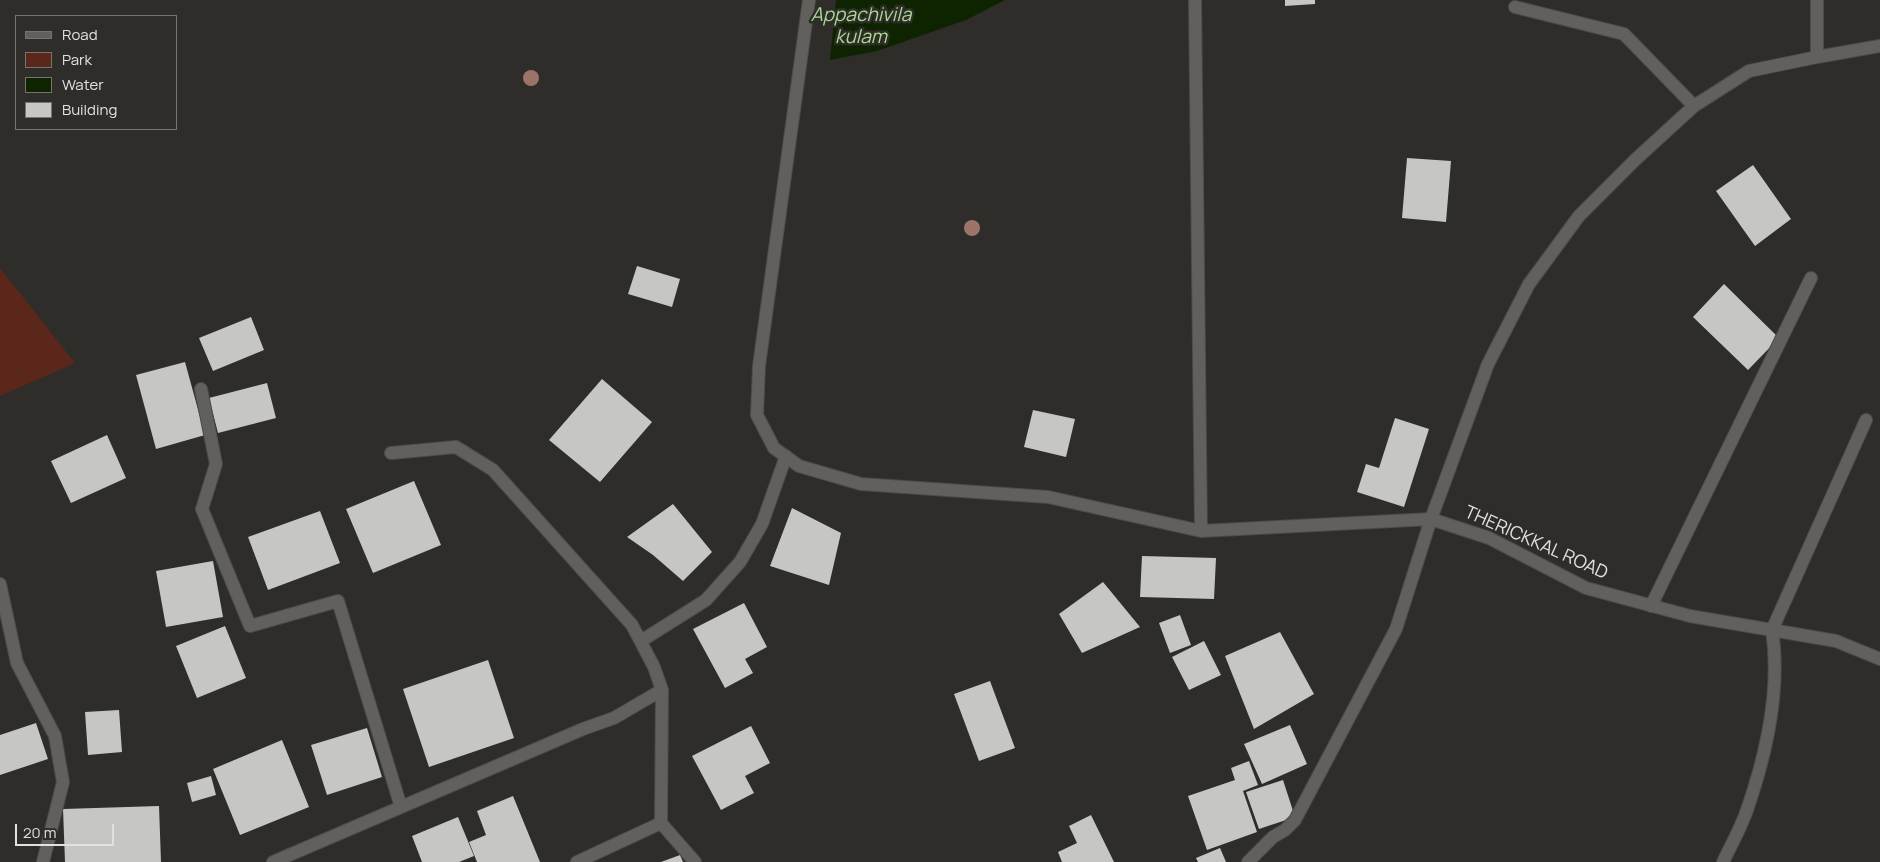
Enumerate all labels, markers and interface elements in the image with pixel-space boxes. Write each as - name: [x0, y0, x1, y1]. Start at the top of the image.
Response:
- water label: Appachivila kulam: [811, 5, 911, 49]
- legend: [15, 15, 178, 130]
- text: Road: [62, 24, 98, 45]
- text: Park: [62, 49, 92, 70]
- text: Water: [62, 74, 104, 95]
- text: Building: [62, 99, 117, 120]
- street label: THERICKKAL ROAD: [1461, 502, 1611, 584]
- scale bar: [18, 814, 116, 846]
- text: 20 m: [23, 822, 56, 843]

